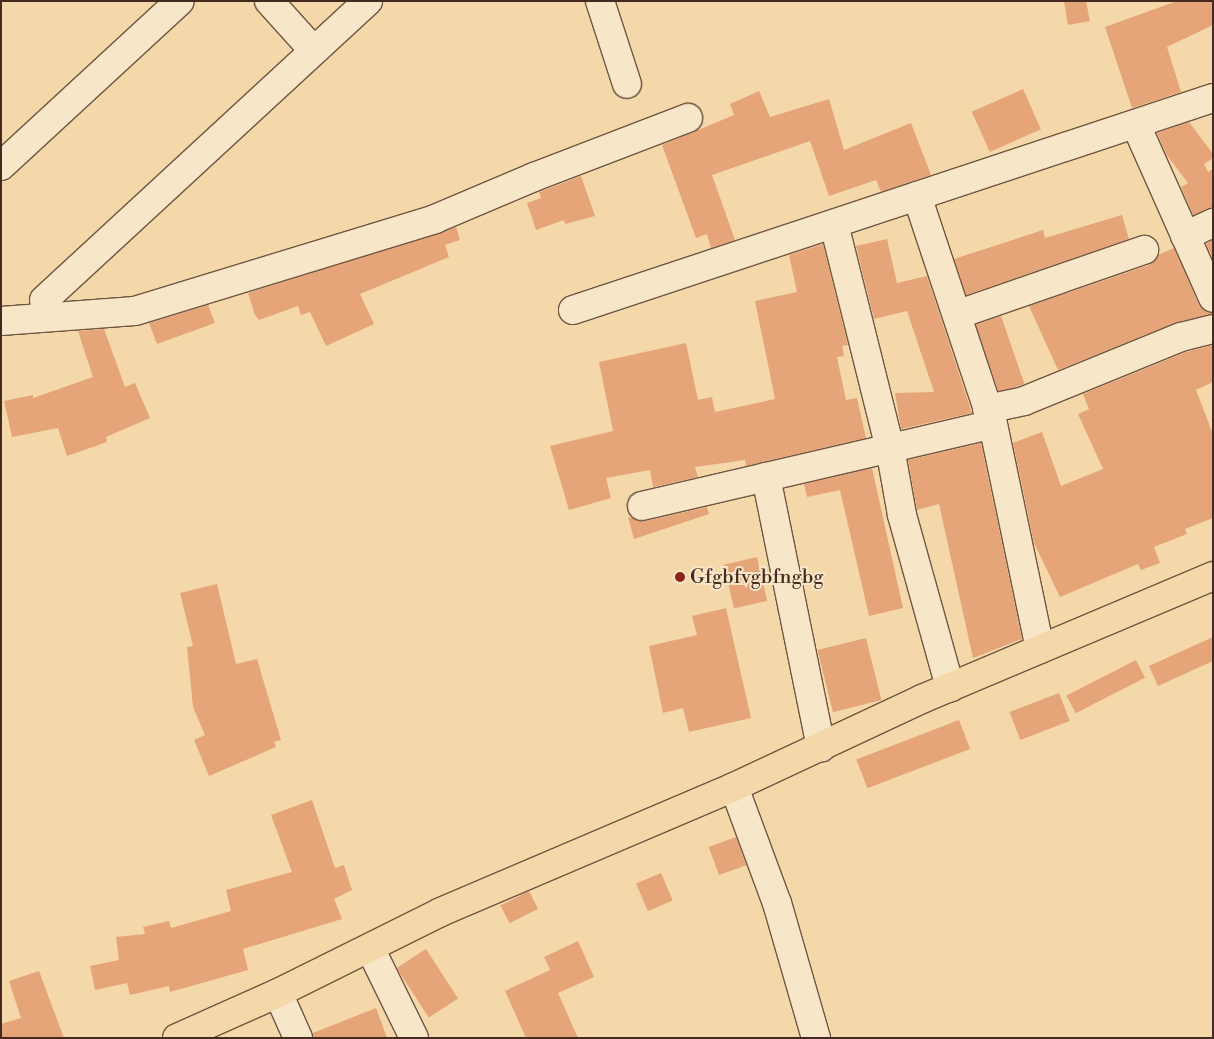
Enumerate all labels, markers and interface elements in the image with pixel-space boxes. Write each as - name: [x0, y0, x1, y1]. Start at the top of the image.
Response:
- place label: Gfgbfvgbfngbg: [690, 565, 824, 589]
- marker: Gfgbfvgbfngbg: [674, 571, 686, 583]

